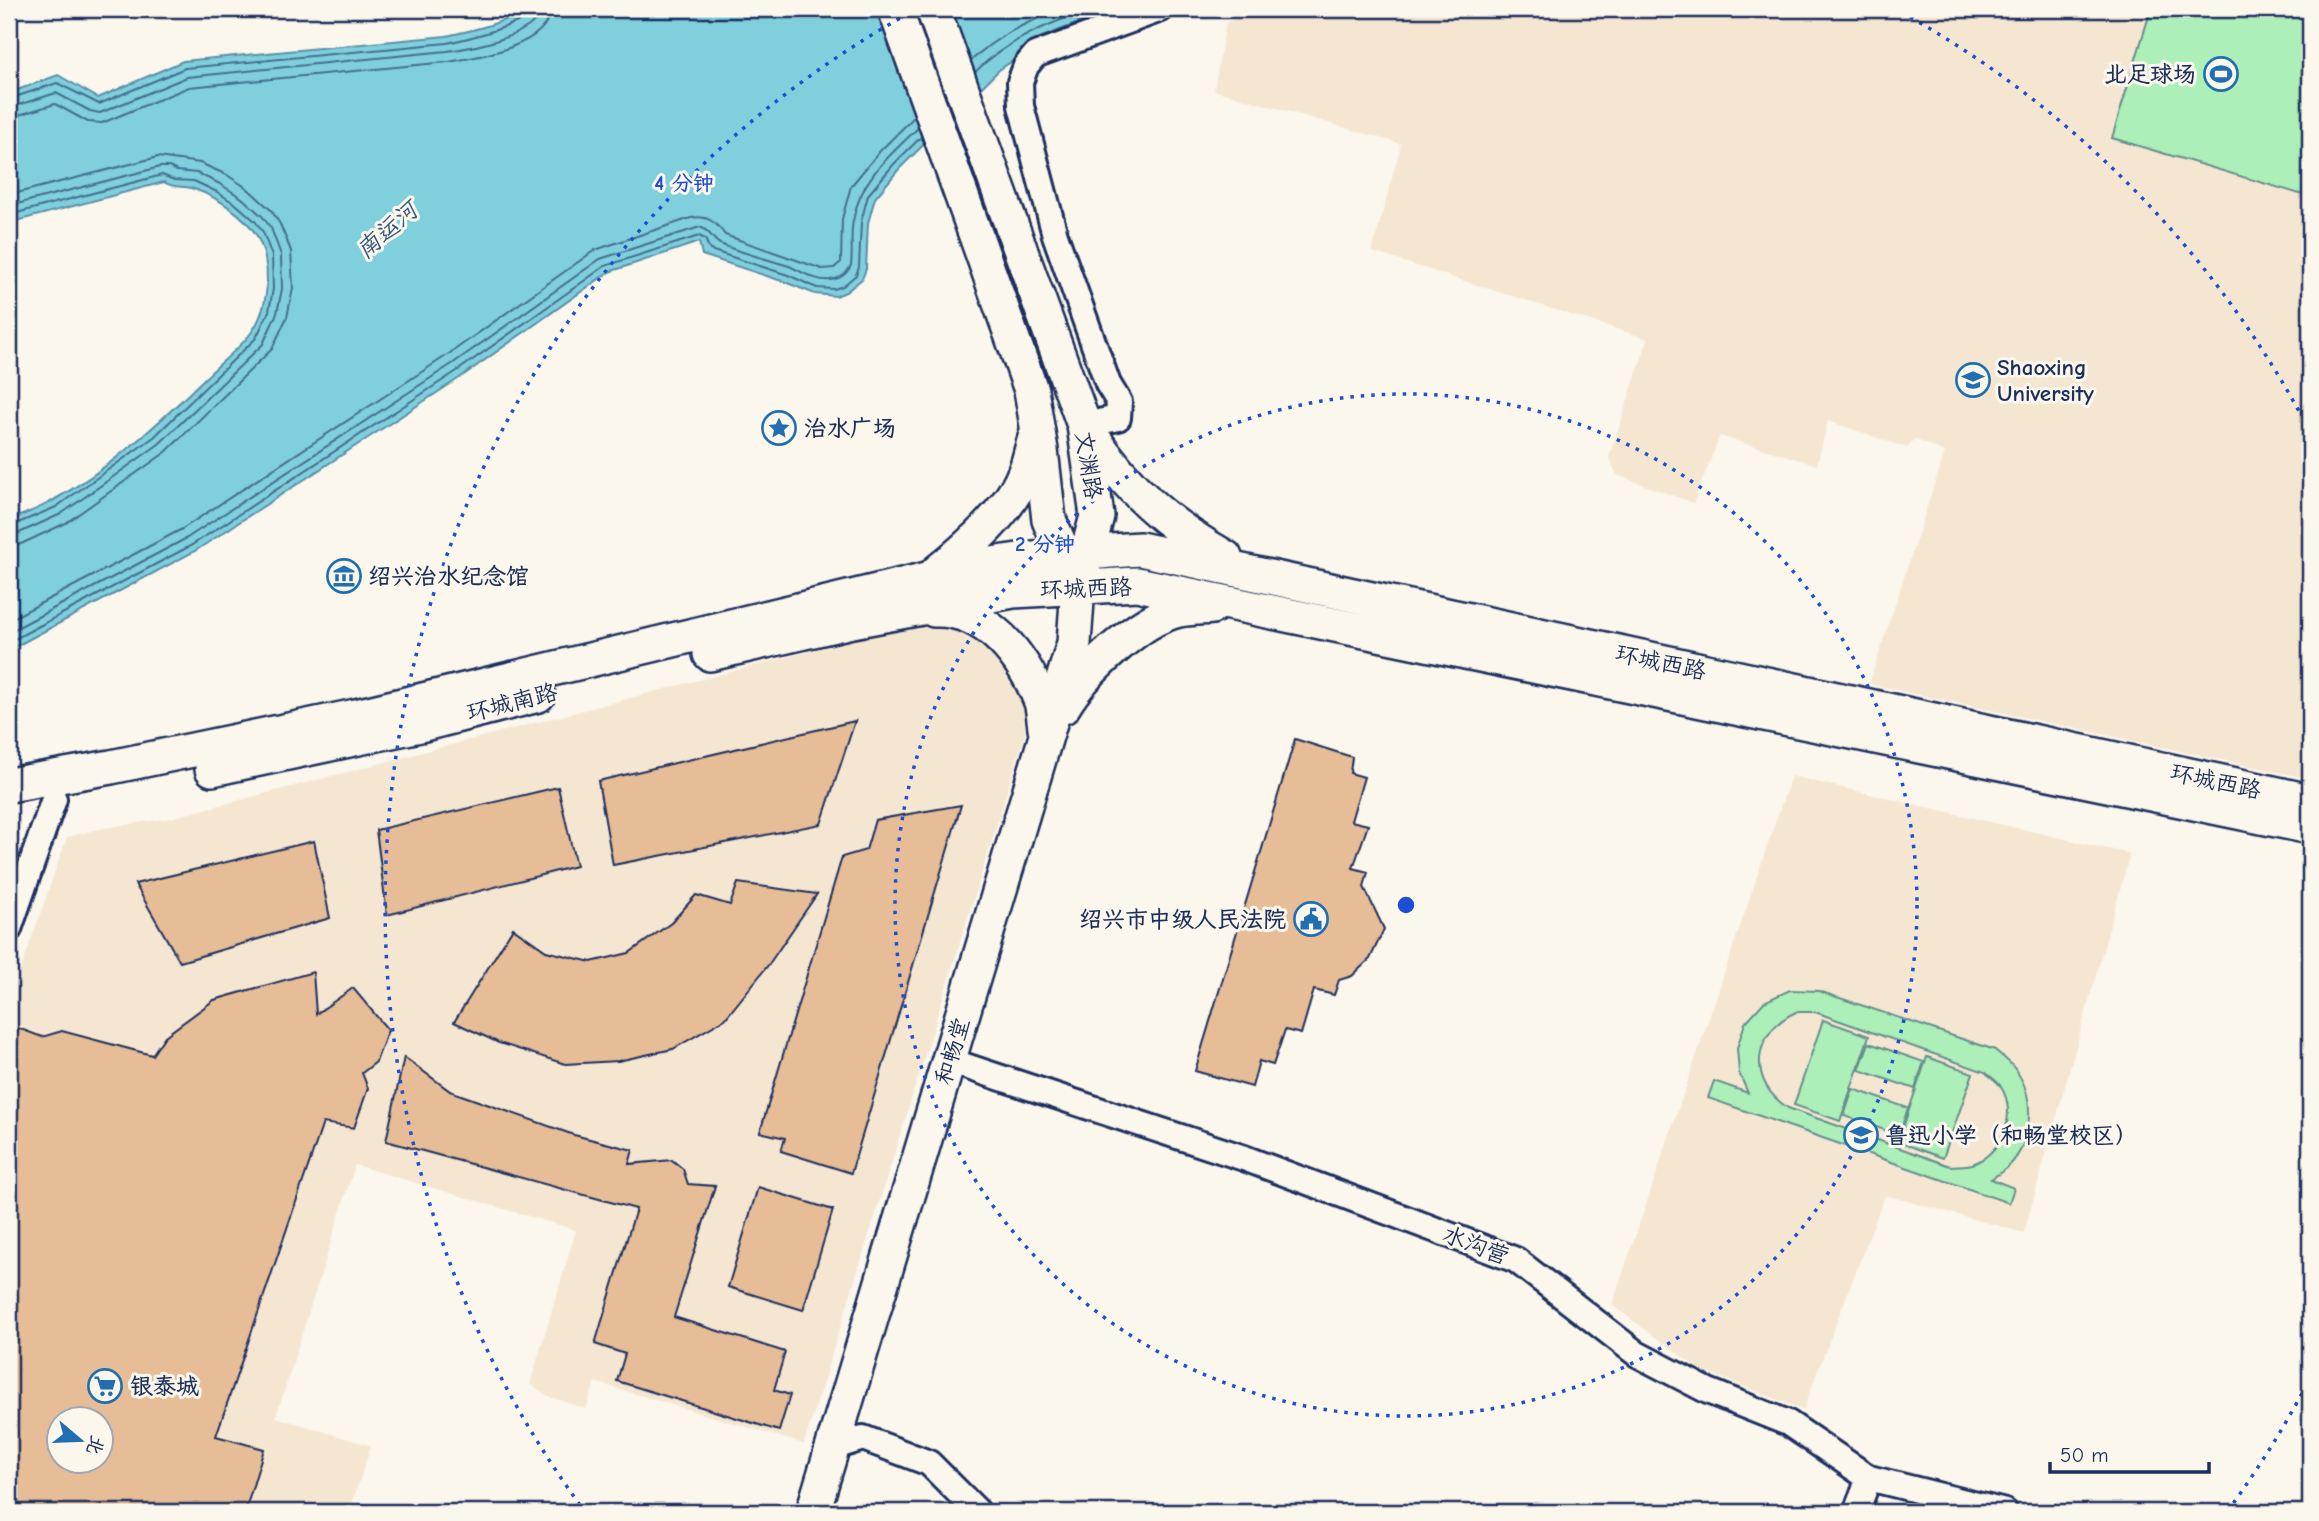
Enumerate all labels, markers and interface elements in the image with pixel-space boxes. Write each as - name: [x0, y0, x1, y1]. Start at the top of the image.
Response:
- sports icon: 北足球场: [2202, 55, 2240, 93]
- place label: 北足球场: [2104, 61, 2196, 88]
- text: 4 分钟: [654, 171, 714, 195]
- water label: 南运河: [351, 193, 426, 264]
- place label: Shaoxing University: [1997, 354, 2094, 407]
- school or university icon: Shaoxing University: [1954, 361, 1992, 399]
- place icon: 治水广场: [760, 409, 798, 447]
- place label: 治水广场: [804, 415, 896, 442]
- street label: 文渊路: [1070, 429, 1107, 501]
- text: 2 分钟: [1015, 532, 1075, 556]
- museum icon: 绍兴治水纪念馆: [325, 557, 363, 595]
- place label: 绍兴治水纪念馆: [368, 563, 529, 590]
- street label: 环城西路: [1040, 573, 1132, 604]
- street label: 环城西路: [1613, 640, 1709, 685]
- street label: 环城南路: [464, 678, 560, 727]
- street label: 环城西路: [2168, 759, 2264, 804]
- centre of rings: [1394, 893, 1418, 917]
- public building icon: 绍兴市中级人民法院: [1292, 900, 1330, 938]
- place label: 绍兴市中级人民法院: [1079, 906, 1286, 933]
- street label: 和畅堂: [929, 1014, 975, 1088]
- school or university icon: 鲁迅小学（和畅堂校区）: [1842, 1116, 1880, 1154]
- place label: 鲁迅小学（和畅堂校区）: [1885, 1122, 2138, 1149]
- street label: 水沟营: [1439, 1220, 1513, 1270]
- supermarket icon: 银泰城: [86, 1367, 124, 1405]
- place label: 银泰城: [130, 1373, 199, 1400]
- north arrow: [46, 1406, 116, 1476]
- scale bar: [2050, 1430, 2209, 1474]
- text: 北: [82, 1433, 109, 1458]
- text: 50 m: [2060, 1443, 2109, 1467]

